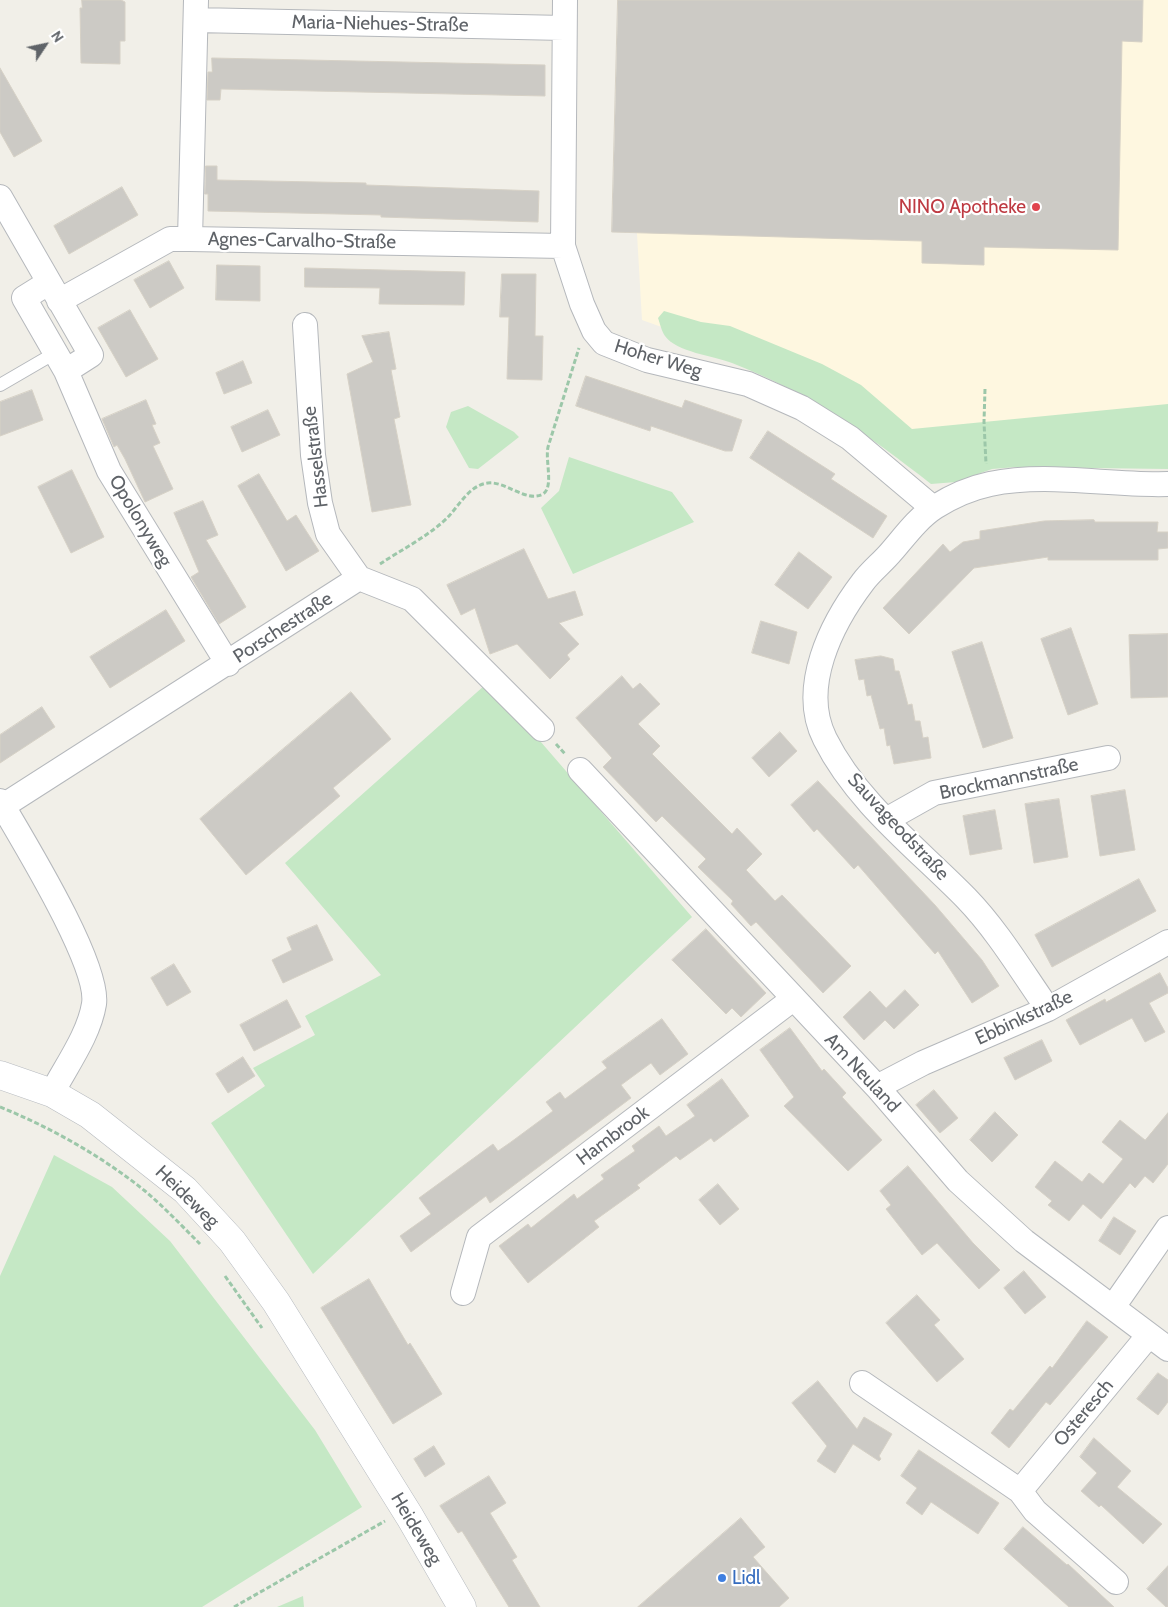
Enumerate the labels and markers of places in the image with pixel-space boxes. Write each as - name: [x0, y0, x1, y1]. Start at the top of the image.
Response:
- place label: NINO Apotheke: [899, 196, 1026, 218]
- marker: NINO Apotheke: [1030, 201, 1042, 213]
- place label: Lidl: [732, 1567, 761, 1589]
- marker: Lidl: [716, 1572, 728, 1584]

